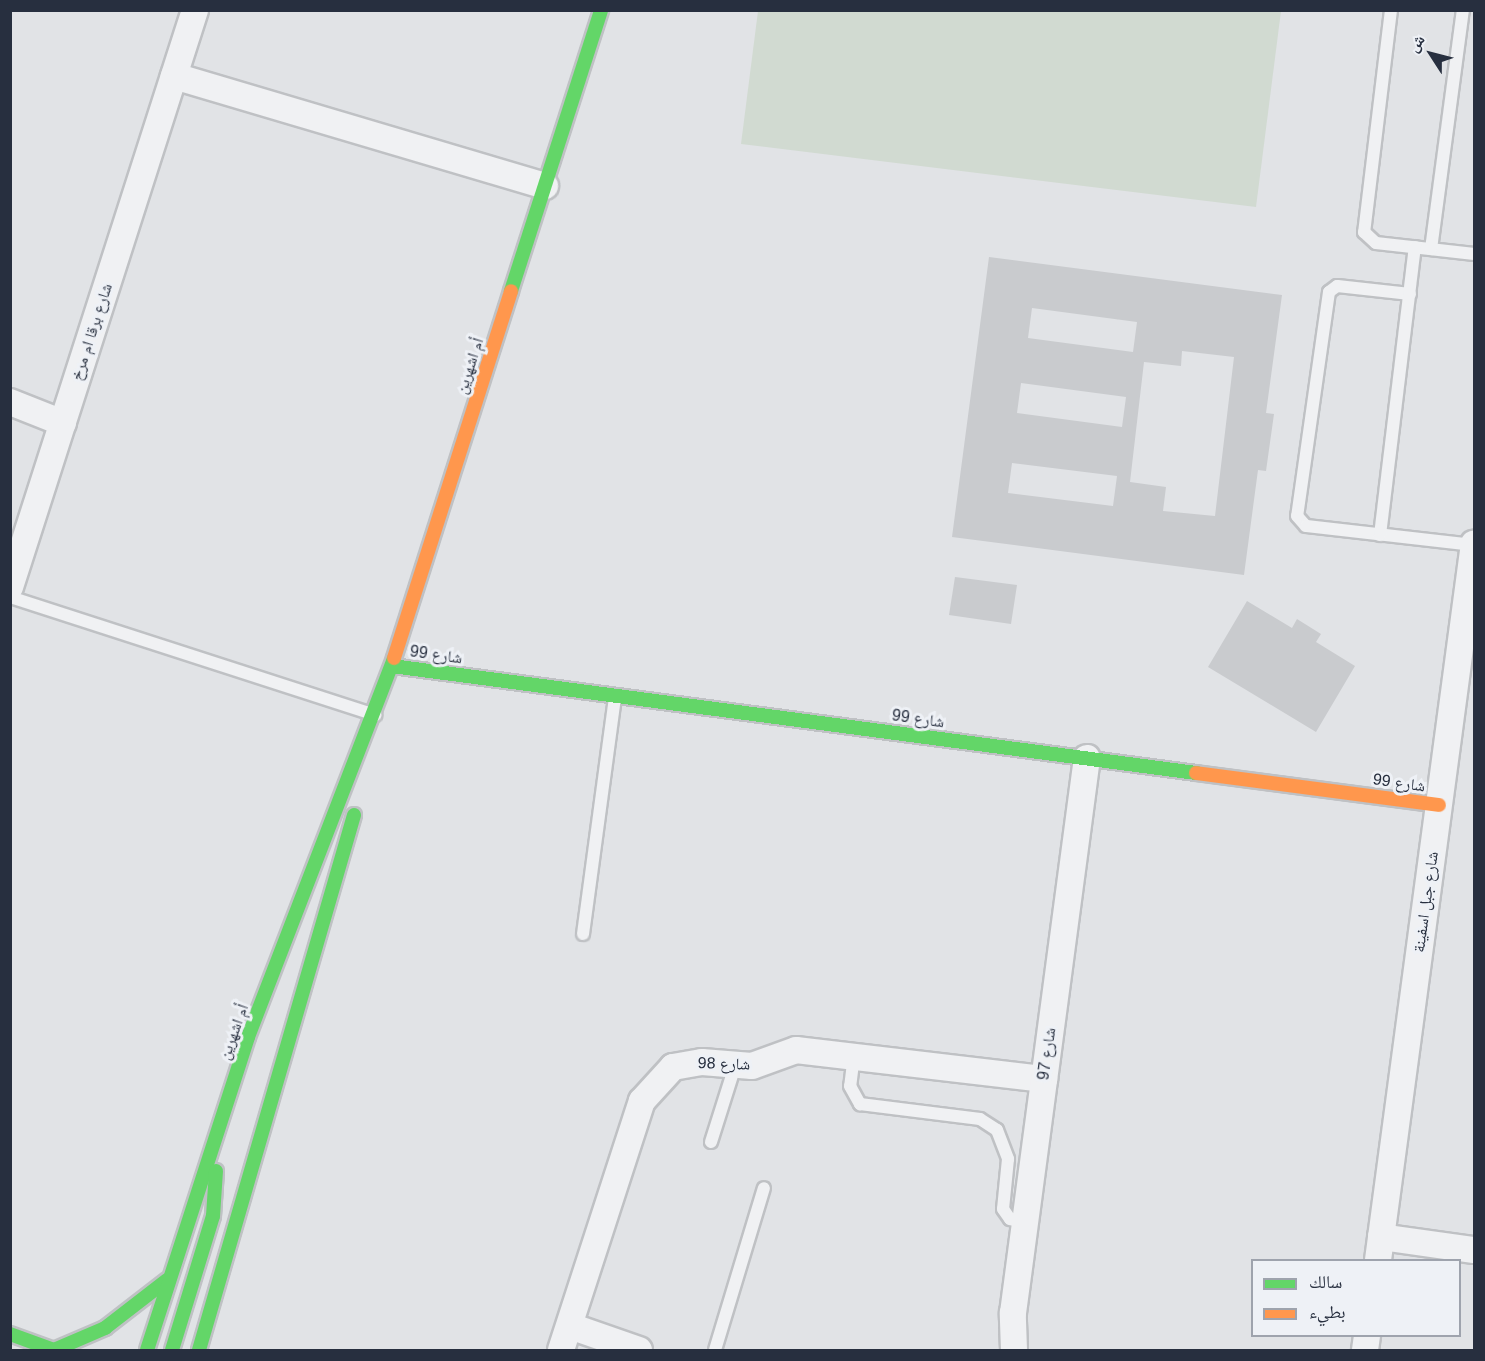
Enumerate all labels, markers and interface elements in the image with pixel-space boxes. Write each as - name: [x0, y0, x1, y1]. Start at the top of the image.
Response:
- north arrow: [1401, 24, 1461, 84]
- text: ش: [1404, 31, 1428, 55]
- street label: شارع برقا ام مرخ: [67, 281, 117, 383]
- street label: أم اشهرين: [452, 336, 488, 396]
- street label: شارع 99: [409, 642, 463, 668]
- street label: شارع 99: [891, 706, 945, 732]
- street label: شارع 99: [1372, 770, 1426, 796]
- street label: شارع جبل اسفينة: [1409, 850, 1443, 954]
- street label: أم اشهرين: [215, 1002, 253, 1062]
- street label: شارع 97: [1034, 1027, 1060, 1081]
- street label: شارع 98: [697, 1053, 751, 1075]
- legend: [1251, 1259, 1461, 1337]
- text: سالك: [1309, 1272, 1342, 1292]
- text: بطيء: [1309, 1302, 1346, 1322]

